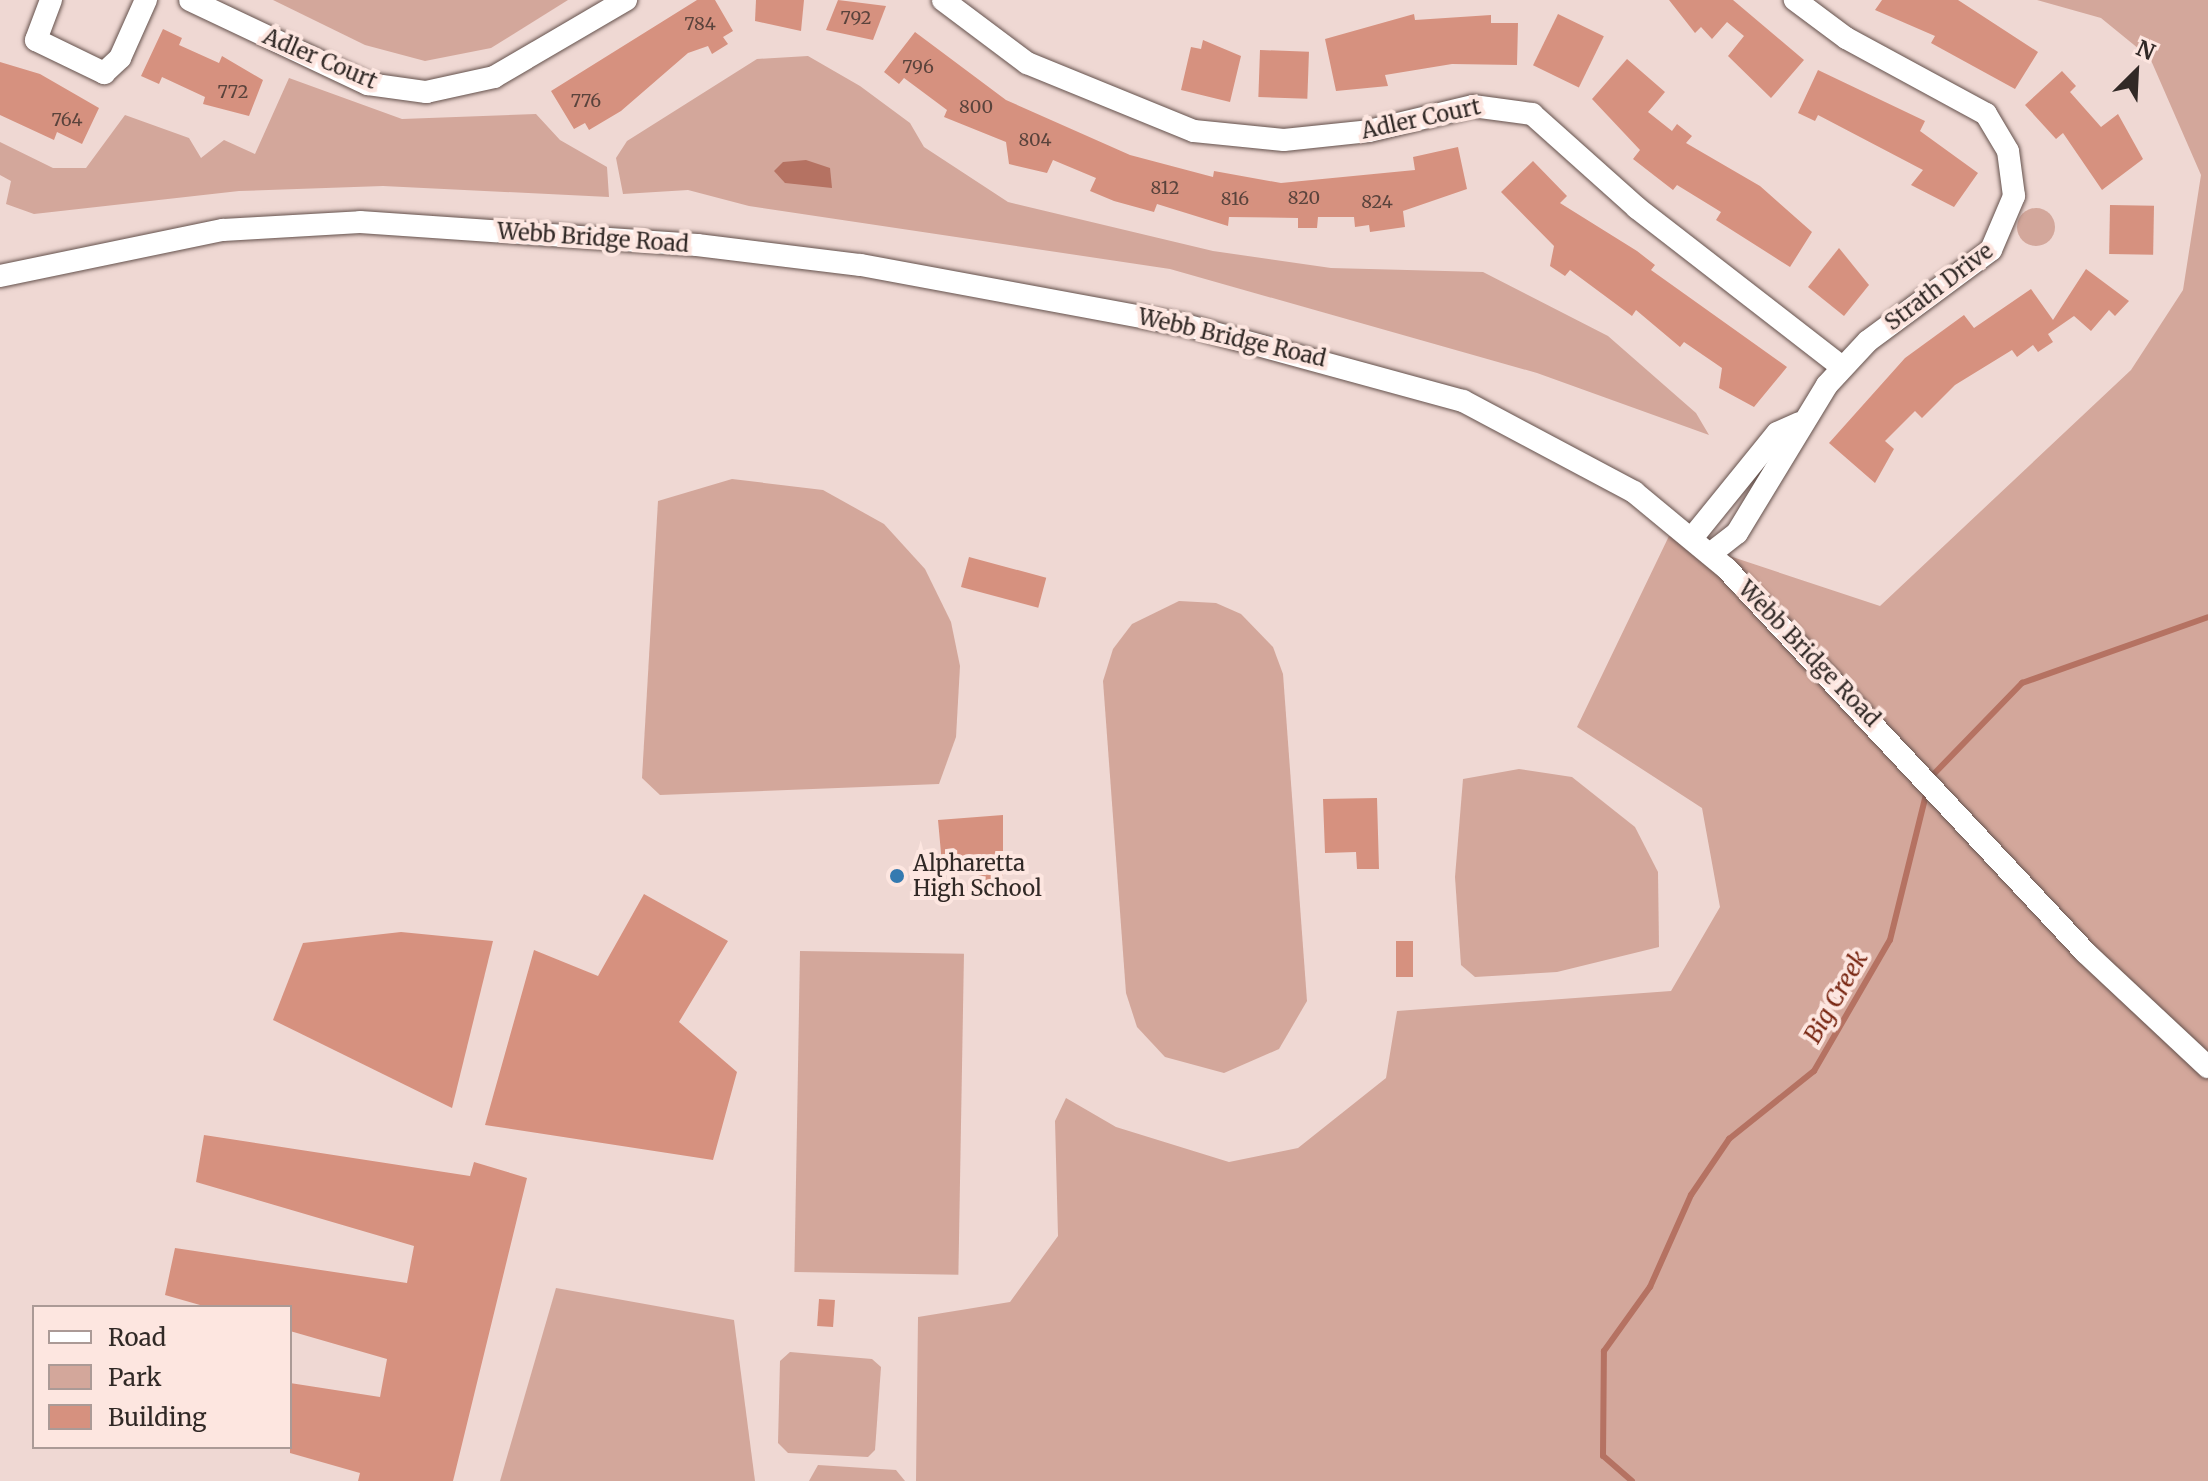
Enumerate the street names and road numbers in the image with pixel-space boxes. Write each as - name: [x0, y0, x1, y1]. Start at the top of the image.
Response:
- street label: Adler Court: [259, 23, 381, 95]
- street label: Adler Court: [1359, 93, 1483, 145]
- street label: Webb Bridge Road: [496, 218, 690, 258]
- street label: Strath Drive: [1880, 238, 1998, 336]
- street label: Webb Bridge Road: [1135, 304, 1329, 372]
- street label: Webb Bridge Road: [1733, 576, 1885, 732]

